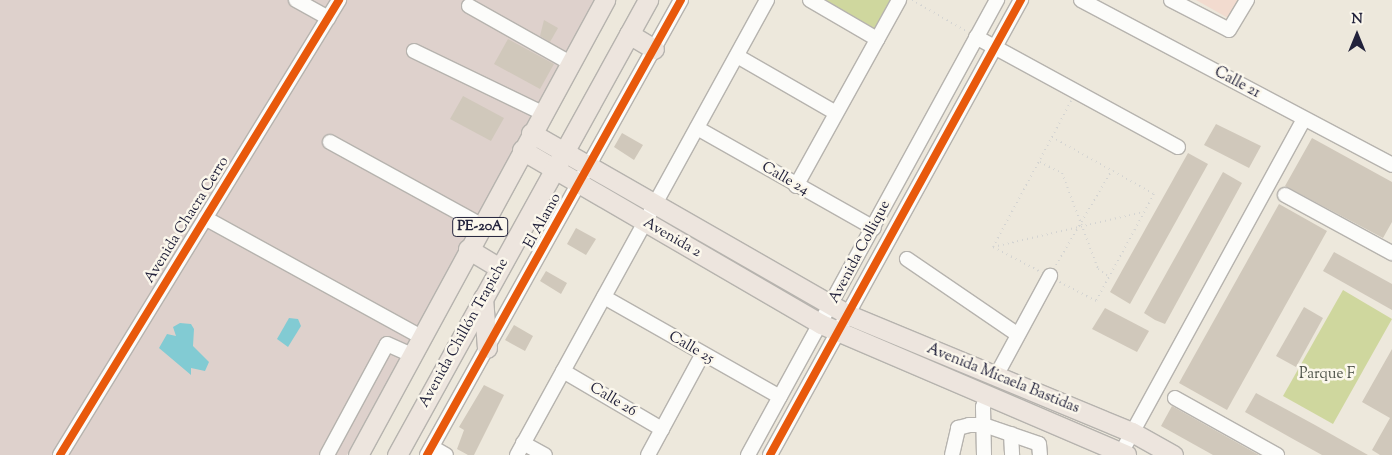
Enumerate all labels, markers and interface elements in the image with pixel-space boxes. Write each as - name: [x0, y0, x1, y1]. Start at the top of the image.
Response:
- north arrow: [1332, 10, 1382, 60]
- text: N: [1351, 10, 1363, 30]
- street label: Calle 21: [1211, 63, 1263, 103]
- street label: Avenida Chacra Cerro: [141, 153, 233, 287]
- street label: Calle 24: [758, 158, 812, 200]
- street label: El Alamo: [521, 190, 565, 252]
- street label: Avenida Collique: [825, 198, 895, 306]
- street label: Avenida 2: [640, 214, 704, 262]
- road number: PE-20A: [451, 216, 509, 238]
- street label: Avenida Chillón Trapiche: [416, 255, 512, 411]
- street label: Calle 25: [665, 328, 717, 368]
- street label: Avenida Micaela Bastidas: [924, 340, 1082, 418]
- park label: Parque F: [1299, 366, 1355, 384]
- street label: Calle 26: [586, 379, 640, 421]

